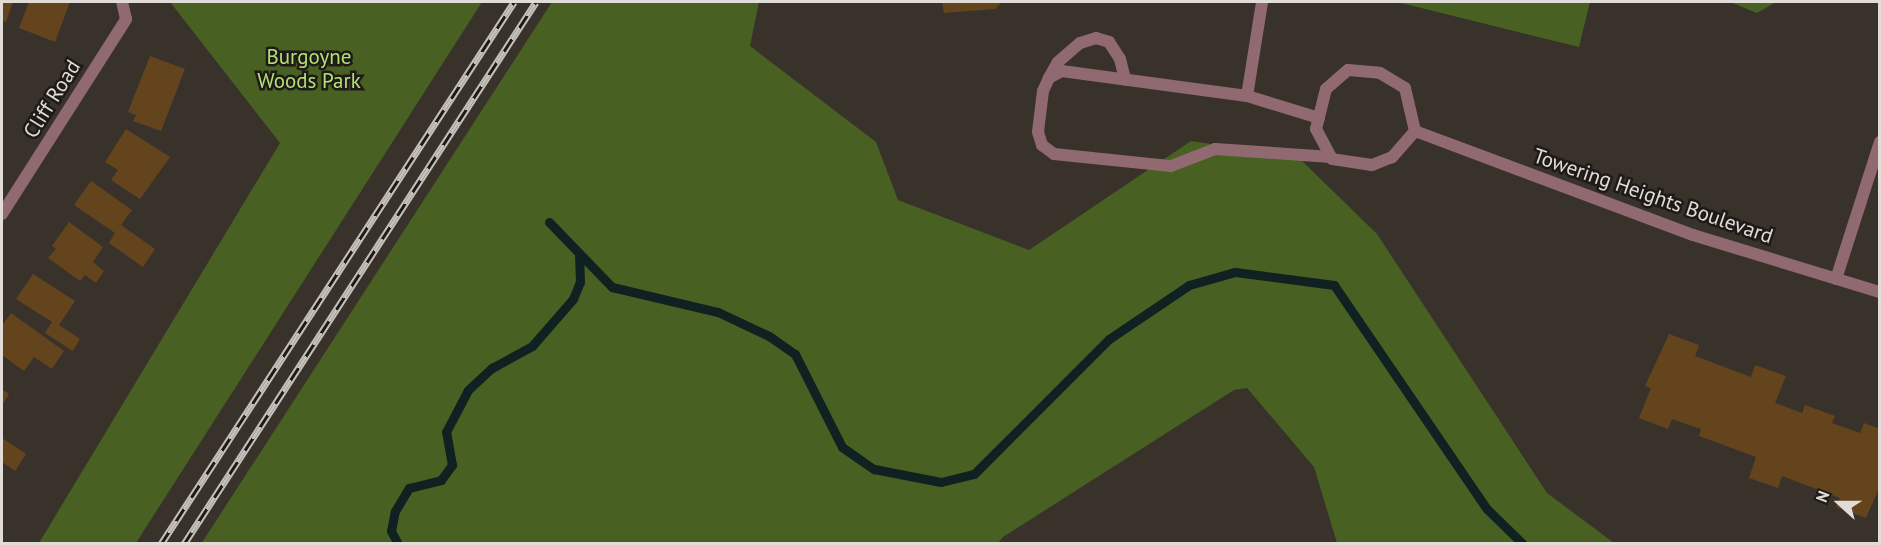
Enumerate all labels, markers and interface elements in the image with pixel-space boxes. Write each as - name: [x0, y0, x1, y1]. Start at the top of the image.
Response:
- park label: Burgoyne Woods Park: [257, 44, 361, 94]
- street label: Cliff Road: [18, 55, 86, 143]
- street label: Towering Heights Boulevard: [1530, 143, 1776, 249]
- north arrow: [1809, 473, 1869, 533]
- text: N: [1811, 488, 1833, 505]

